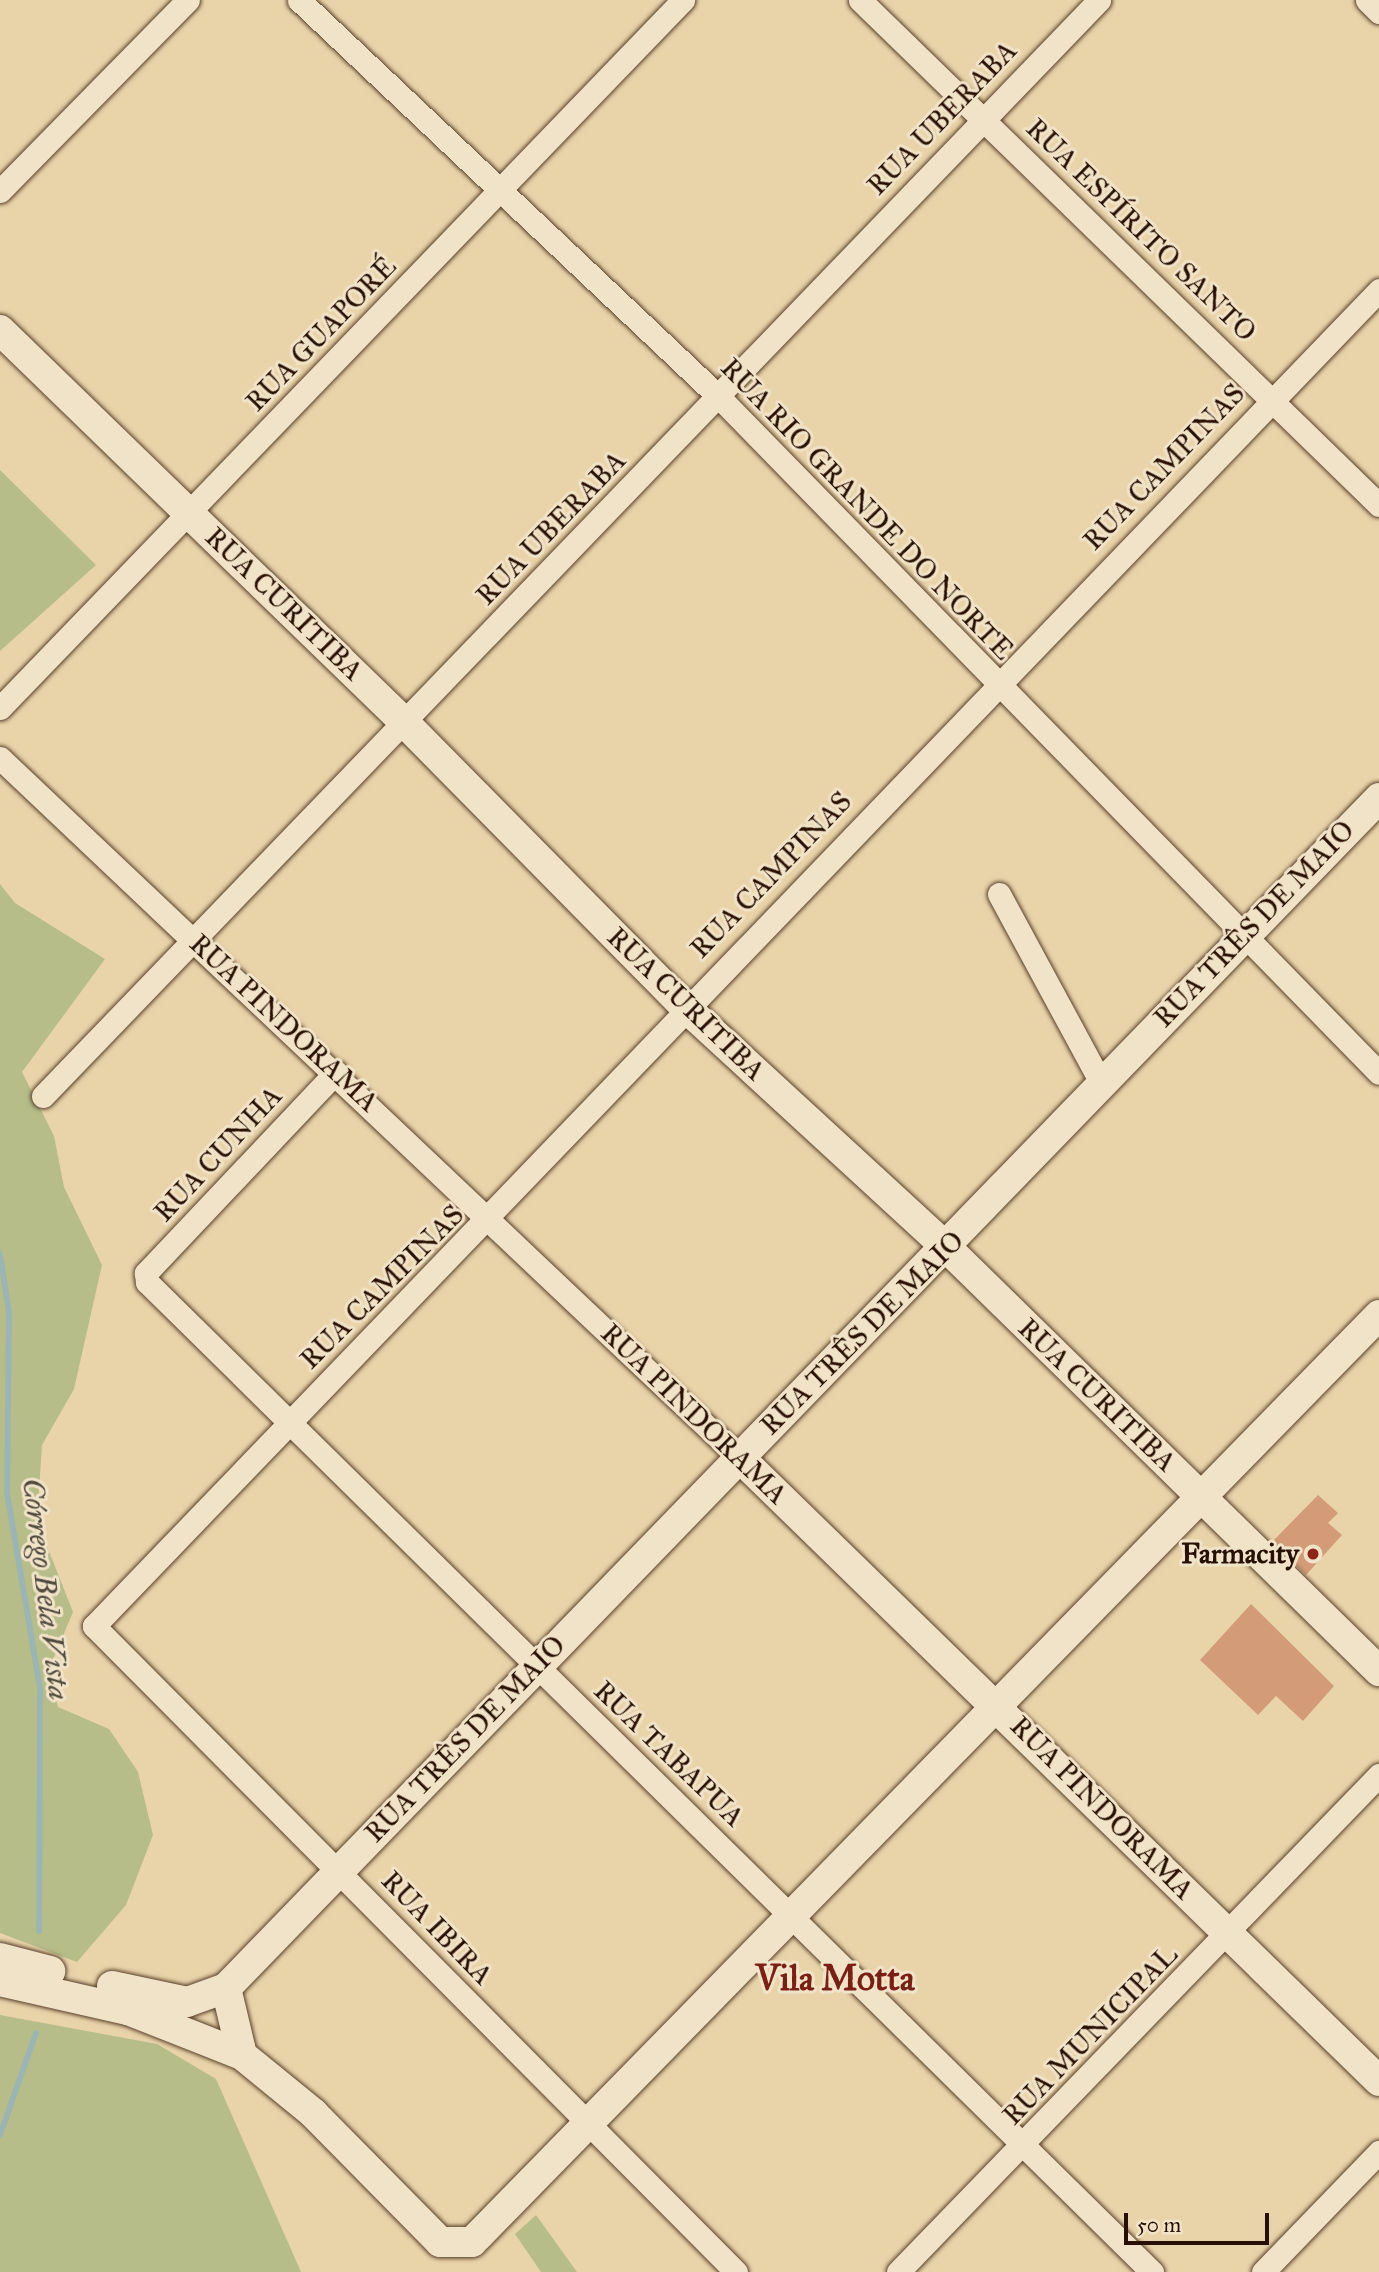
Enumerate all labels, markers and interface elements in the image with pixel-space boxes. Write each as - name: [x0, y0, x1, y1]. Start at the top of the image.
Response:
- street label: RUA UBERABA: [860, 34, 1024, 202]
- street label: RUA ESPÍRITO SANTO: [1019, 111, 1263, 349]
- street label: RUA GUAPORÉ: [239, 250, 403, 418]
- street label: RUA RIO GRANDE DO NORTE: [714, 351, 1020, 667]
- street label: RUA CAMPINAS: [1076, 377, 1252, 557]
- street label: RUA UBERABA: [469, 444, 633, 612]
- street label: RUA CURITIBA: [198, 520, 370, 688]
- street label: RUA CAMPINAS: [683, 785, 859, 965]
- street label: RUA TRÊS DE MAIO: [1147, 814, 1361, 1034]
- street label: RUA CURITIBA: [600, 920, 772, 1088]
- street label: RUA PINDORAMA: [183, 927, 385, 1119]
- street label: RUA CUNHA: [147, 1079, 289, 1229]
- street label: RUA CAMPINAS: [293, 1198, 471, 1376]
- street label: RUA TRÊS DE MAIO: [753, 1224, 971, 1442]
- street label: RUA CURITIBA: [1011, 1311, 1183, 1479]
- street label: RUA PINDORAMA: [594, 1316, 794, 1512]
- water label: Córrego Bela Vista: [15, 1476, 77, 1702]
- place label: Farmacity: [1181, 1537, 1299, 1571]
- marker: Farmacity: [1305, 1546, 1321, 1562]
- street label: RUA TRÊS DE MAIO: [358, 1629, 572, 1849]
- street label: RUA TABAPUA: [587, 1674, 751, 1834]
- street label: RUA PINDORAMA: [1003, 1709, 1201, 1907]
- street label: RUA IBIRA: [374, 1864, 500, 1992]
- street label: RUA MUNICIPAL: [996, 1938, 1184, 2132]
- district label: Vila Motta: [756, 1958, 914, 2000]
- scale bar: [1127, 2198, 1272, 2242]
- text: 50 m: [1137, 2212, 1181, 2238]

